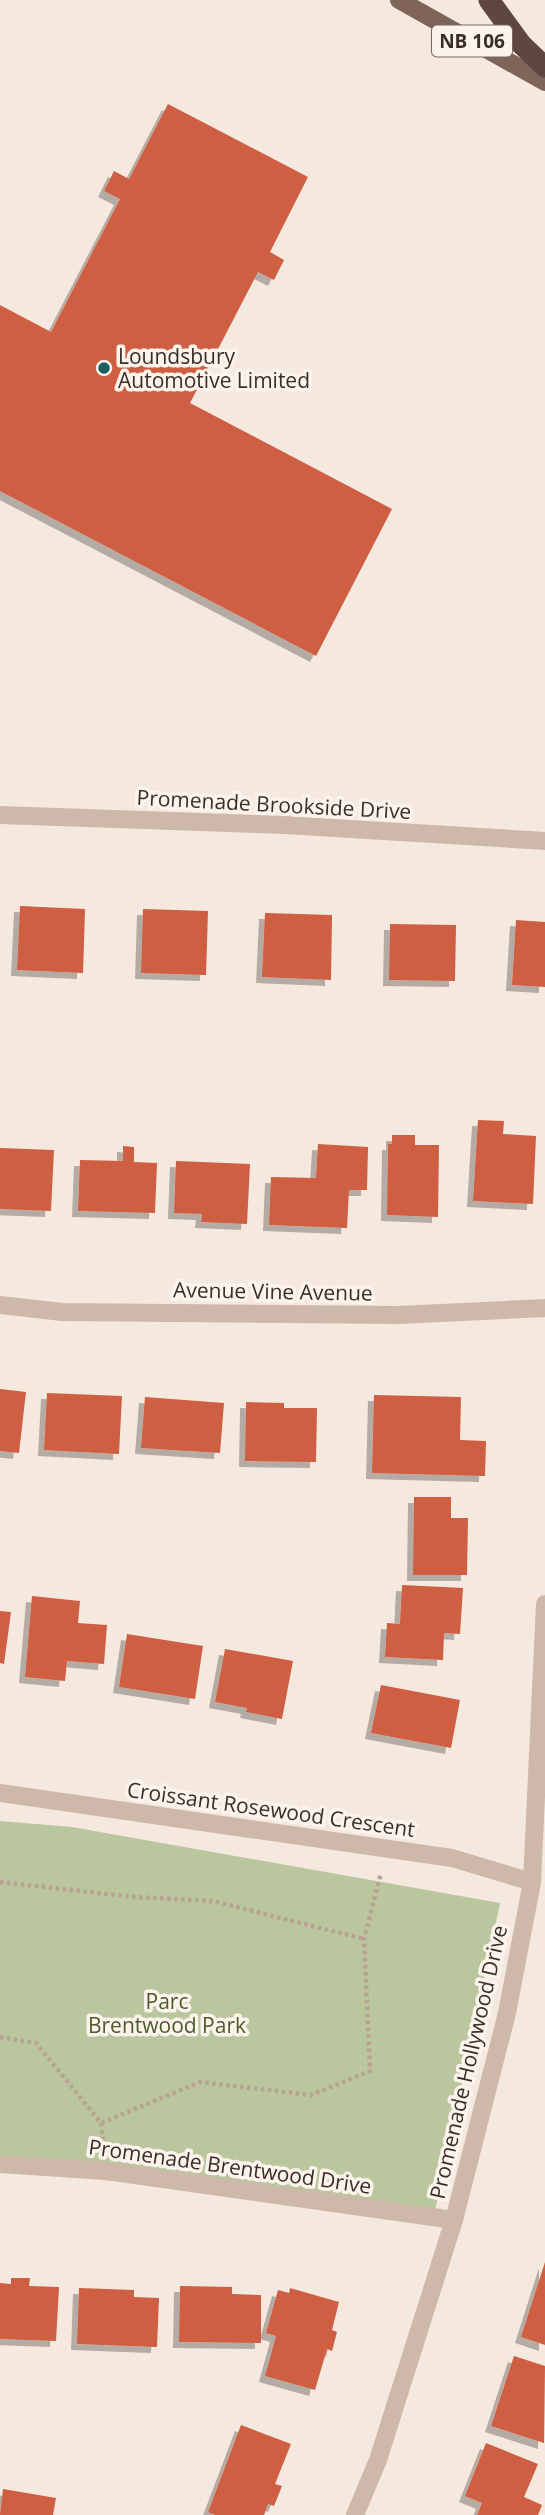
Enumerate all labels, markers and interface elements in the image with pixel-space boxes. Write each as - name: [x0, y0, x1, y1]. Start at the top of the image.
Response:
- road number: NB 106: [432, 25, 512, 56]
- place label: Loundsbury Automotive Limited: [118, 342, 310, 394]
- marker: Loundsbury Automotive Limited: [96, 360, 112, 376]
- street label: Promenade Brookside Drive: [136, 783, 412, 825]
- street label: Avenue Vine Avenue: [173, 1275, 373, 1307]
- street label: Croissant Rosewood Crescent: [125, 1775, 417, 1843]
- street label: Promenade Hollywood Drive: [423, 1922, 513, 2202]
- park label: Parc Brentwood Park: [88, 1987, 246, 2039]
- street label: Promenade Brentwood Drive: [87, 2132, 373, 2200]

